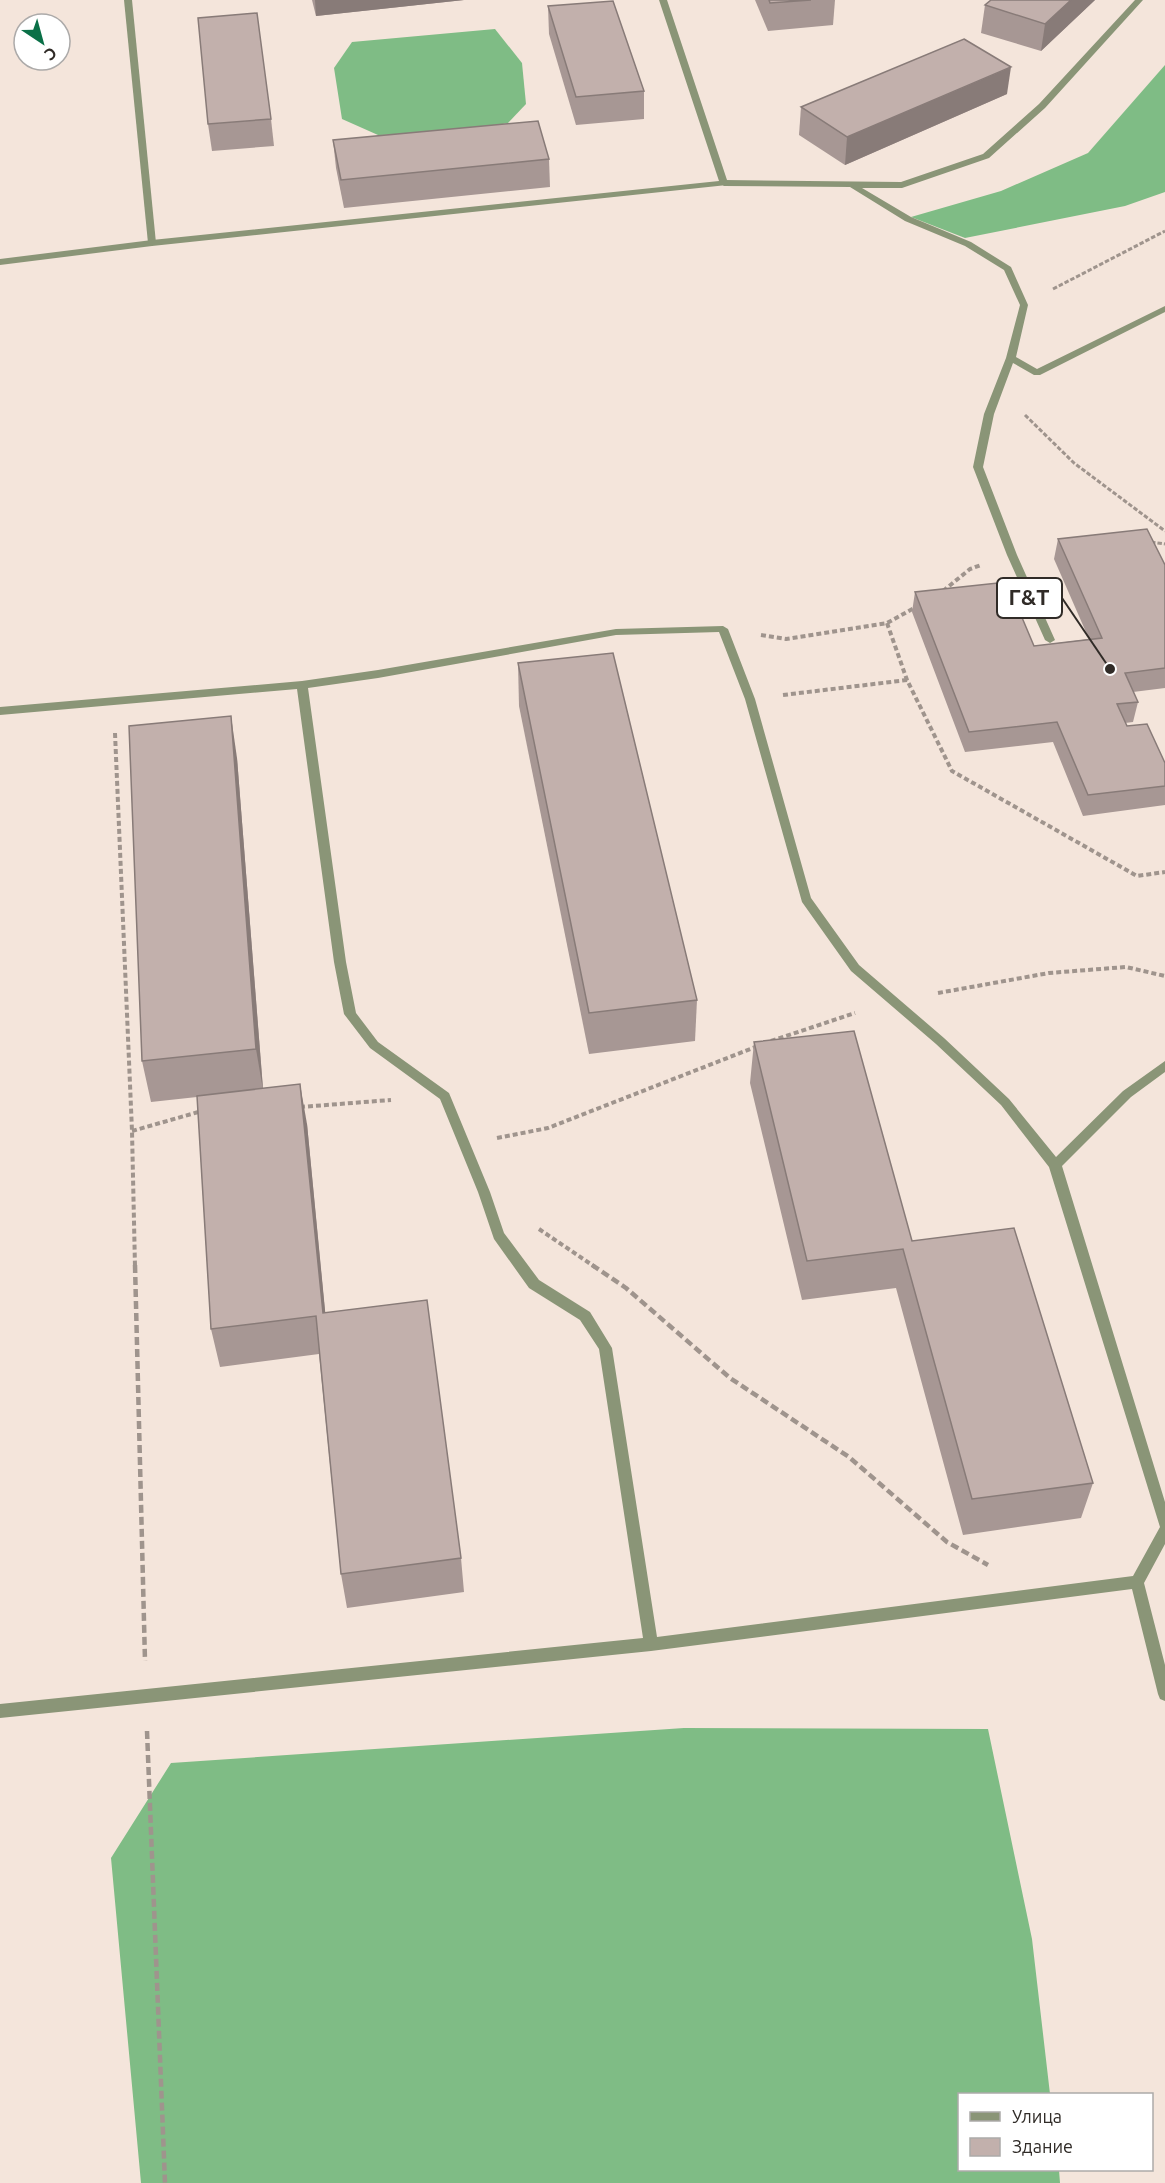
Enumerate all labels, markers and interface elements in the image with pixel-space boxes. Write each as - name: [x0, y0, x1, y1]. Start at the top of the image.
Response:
- north arrow: [12, 12, 72, 72]
- text: С: [41, 44, 60, 64]
- callout: Г&Т: [997, 578, 1062, 618]
- text: Г&Т: [1009, 584, 1049, 609]
- legend: [958, 2093, 1153, 2171]
- text: Улица: [1012, 2106, 1062, 2126]
- text: Здание: [1012, 2136, 1073, 2156]

